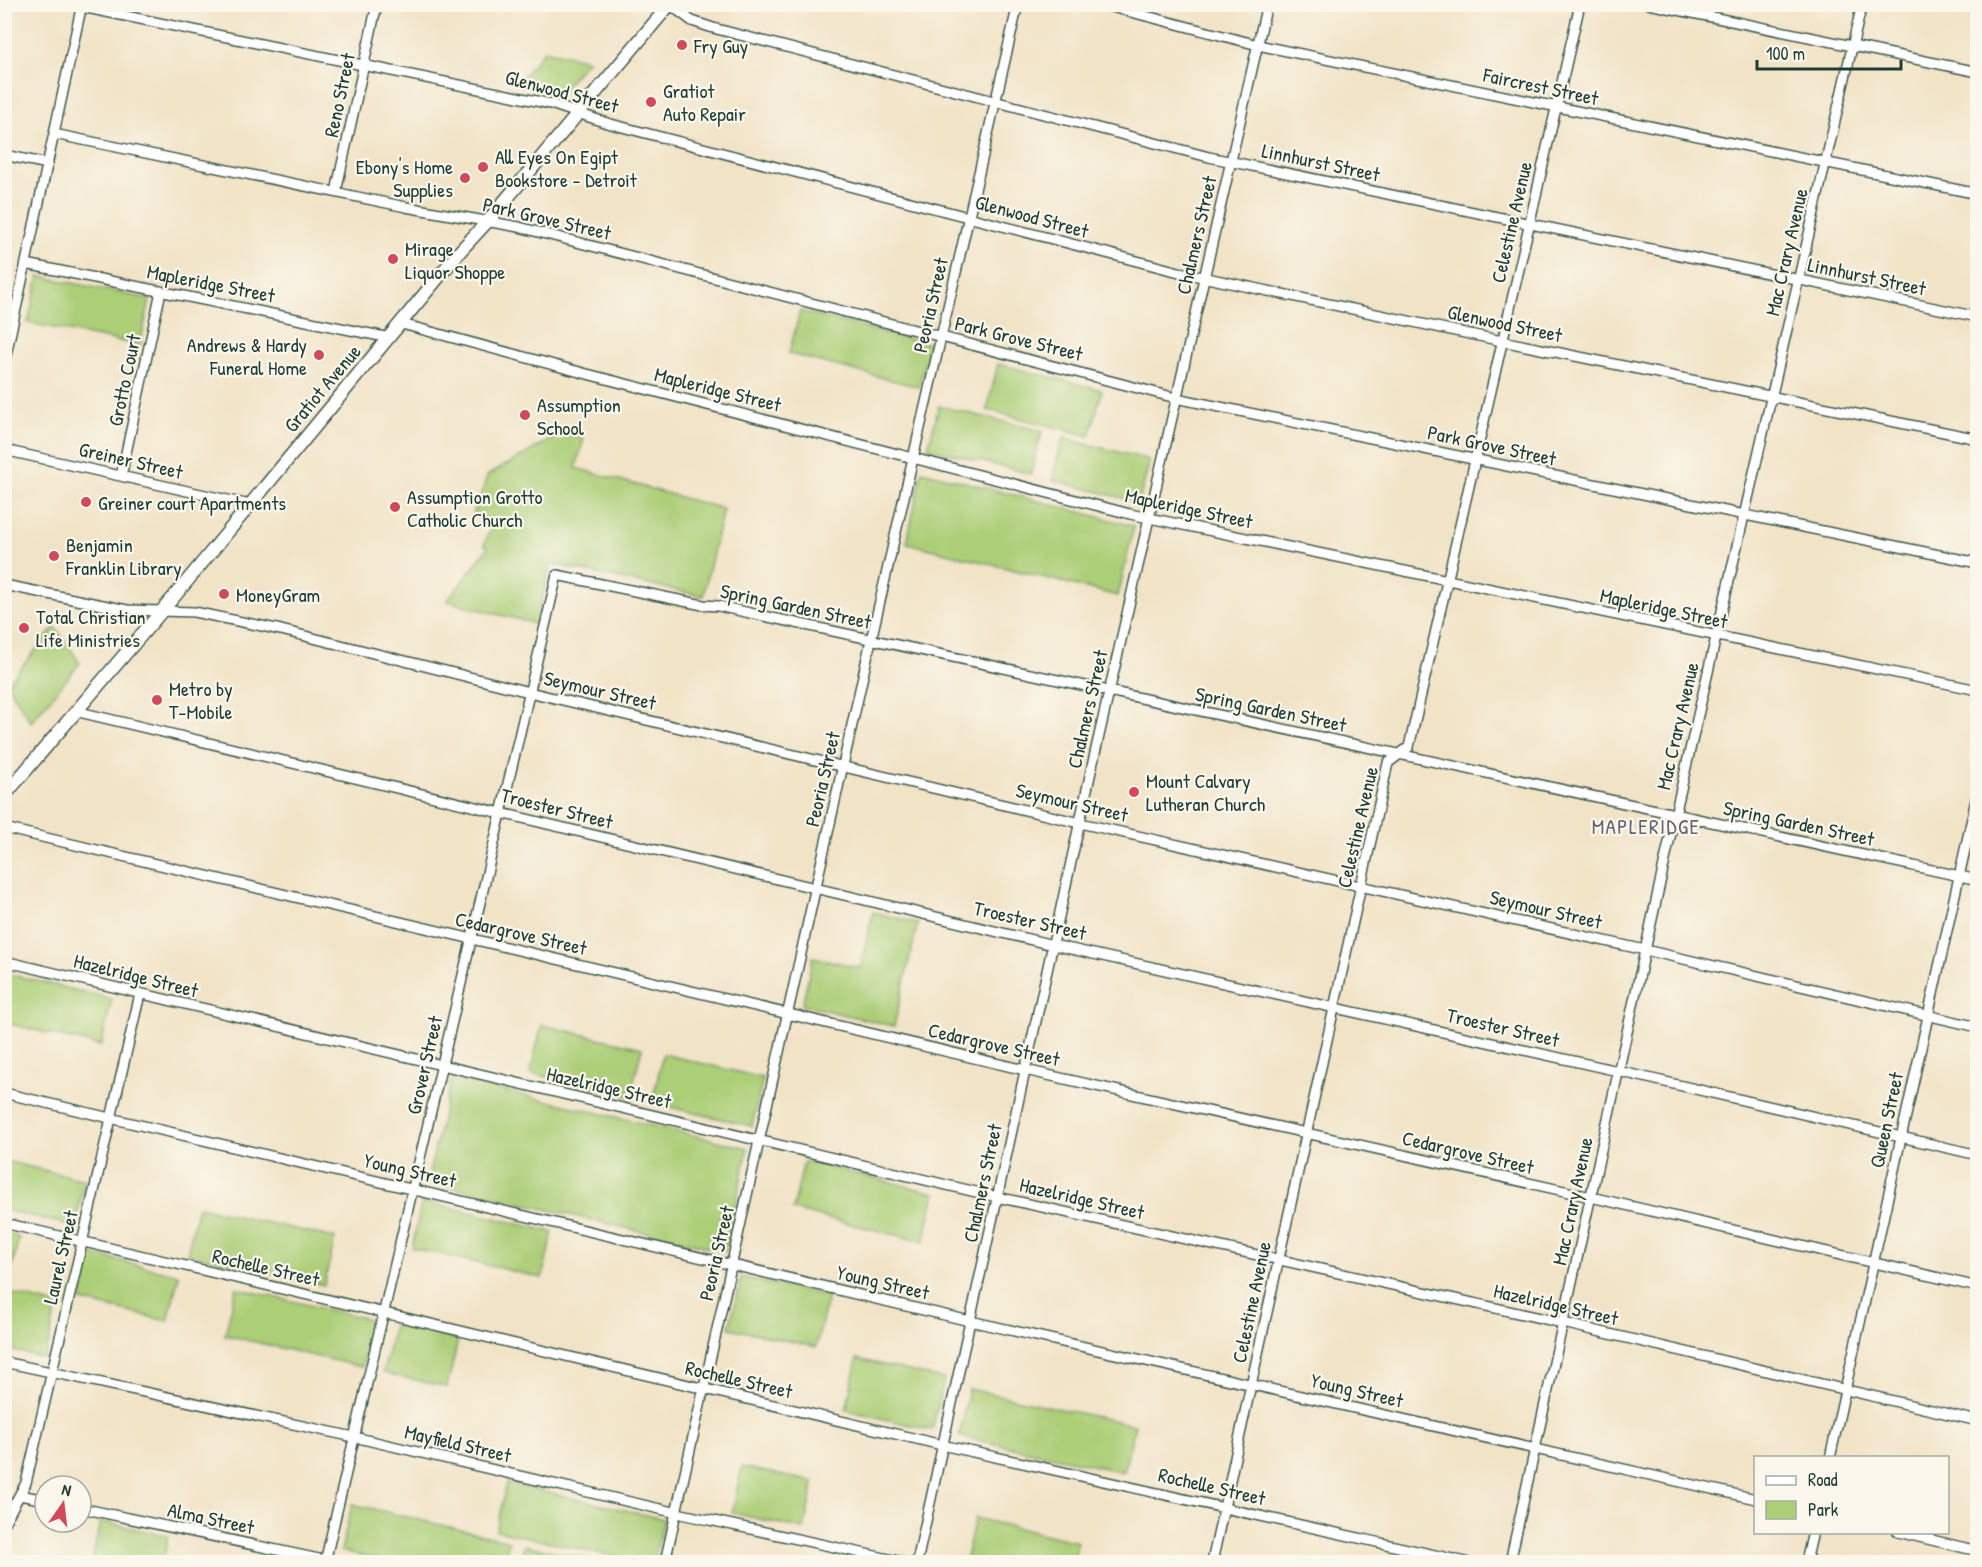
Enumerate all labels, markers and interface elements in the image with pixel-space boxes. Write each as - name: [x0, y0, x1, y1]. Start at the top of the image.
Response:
- place label: Fry Guy: [693, 32, 748, 59]
- scale bar: [1757, 33, 1901, 71]
- marker: Fry Guy: [675, 38, 689, 52]
- text: 100 m: [1766, 41, 1805, 66]
- street label: Reno Street: [317, 49, 361, 140]
- street label: Faircrest Street: [1480, 60, 1602, 112]
- street label: Glenwood Street: [502, 63, 623, 119]
- place label: Gratiot Auto Repair: [663, 77, 746, 127]
- marker: Gratiot Auto Repair: [644, 95, 658, 109]
- street label: Linnhurst Street: [1260, 136, 1384, 188]
- place label: All Eyes On Egipt Bookstore - Detroit: [495, 143, 638, 193]
- place label: Ebony's Home Supplies: [356, 153, 453, 203]
- street label: Celestine Avenue: [1484, 159, 1538, 285]
- marker: All Eyes On Egipt Bookstore - Detroit: [476, 160, 490, 174]
- marker: Ebony's Home Supplies: [458, 171, 472, 185]
- street label: Chalmers Street: [1169, 172, 1223, 297]
- street label: Mac Crary Avenue: [1758, 186, 1814, 318]
- street label: Glenwood Street: [972, 188, 1093, 244]
- street label: Park Grove Street: [480, 190, 615, 246]
- place label: Mirage Liquor Shoppe: [405, 235, 505, 285]
- street label: Linnhurst Street: [1806, 250, 1930, 302]
- marker: Mirage Liquor Shoppe: [386, 252, 400, 266]
- street label: Peoria Street: [906, 254, 954, 355]
- street label: Mapleridge Street: [145, 257, 278, 309]
- street label: Glenwood Street: [1445, 298, 1566, 349]
- street label: Park Grove Street: [952, 309, 1087, 367]
- street label: Grotto Court: [101, 330, 147, 428]
- place label: Andrews & Hardy Funeral Home: [187, 331, 307, 381]
- street label: Gratiot Avenue: [277, 338, 367, 438]
- marker: Andrews & Hardy Funeral Home: [312, 348, 326, 362]
- street label: Mapleridge Street: [652, 360, 785, 418]
- place label: Assumption School: [537, 391, 621, 441]
- marker: Assumption School: [518, 408, 532, 422]
- street label: Park Grove Street: [1425, 418, 1560, 472]
- street label: Greiner Street: [77, 435, 187, 485]
- street label: Mapleridge Street: [1123, 481, 1256, 535]
- place label: Assumption Grotto Catholic Church: [407, 483, 543, 533]
- place label: Greiner court Apartments: [98, 489, 286, 516]
- marker: Greiner court Apartments: [79, 495, 93, 509]
- marker: Assumption Grotto Catholic Church: [388, 500, 402, 514]
- place label: Benjamin Franklin Library: [65, 531, 182, 581]
- marker: Benjamin Franklin Library: [47, 549, 61, 563]
- street label: Spring Garden Street: [718, 577, 875, 635]
- place label: MoneyGram: [236, 581, 320, 608]
- street label: Mapleridge Street: [1598, 581, 1731, 635]
- marker: MoneyGram: [217, 587, 231, 601]
- place label: Total Christian Life Ministries: [36, 603, 146, 653]
- marker: Total Christian Life Ministries: [17, 621, 31, 635]
- street label: Chalmers Street: [1060, 646, 1114, 771]
- street label: Mac Crary Avenue: [1649, 660, 1705, 792]
- street label: Seymour Street: [541, 664, 660, 716]
- place label: Metro by T-Mobile: [169, 675, 233, 725]
- street label: Spring Garden Street: [1193, 680, 1350, 738]
- marker: Metro by T-Mobile: [150, 693, 164, 707]
- street label: Peoria Street: [798, 728, 846, 829]
- street label: Celestine Avenue: [1330, 764, 1384, 890]
- place label: Mount Calvary Lutheran Church: [1146, 767, 1265, 817]
- street label: Seymour Street: [1013, 776, 1132, 828]
- street label: Troester Street: [498, 781, 617, 835]
- marker: Mount Calvary Lutheran Church: [1127, 785, 1141, 799]
- street label: Spring Garden Street: [1721, 794, 1878, 852]
- district label: MAPLERIDGE: [1592, 812, 1700, 841]
- street label: Seymour Street: [1487, 883, 1606, 935]
- street label: Troester Street: [971, 894, 1090, 946]
- street label: Cedargrove Street: [453, 905, 590, 961]
- street label: Hazelridge Street: [71, 947, 202, 1004]
- street label: Troester Street: [1444, 1001, 1563, 1053]
- street label: Grover Street: [400, 1012, 449, 1117]
- street label: Cedargrove Street: [926, 1016, 1063, 1072]
- street label: Hazelridge Street: [544, 1060, 675, 1115]
- street label: Queen Street: [1863, 1069, 1910, 1170]
- street label: Chalmers Street: [956, 1120, 1008, 1245]
- street label: Cedargrove Street: [1400, 1124, 1537, 1180]
- street label: Mac Crary Avenue: [1545, 1135, 1599, 1267]
- street label: Young Street: [361, 1146, 460, 1194]
- street label: Hazelridge Street: [1017, 1171, 1148, 1226]
- street label: Peoria Street: [692, 1202, 740, 1303]
- street label: Laurel Street: [36, 1206, 84, 1307]
- street label: Celestine Avenue: [1225, 1239, 1277, 1365]
- street label: Rochelle Street: [210, 1242, 323, 1293]
- street label: Young Street: [834, 1258, 933, 1306]
- street label: Hazelridge Street: [1491, 1277, 1622, 1332]
- street label: Rochelle Street: [683, 1354, 796, 1405]
- street label: Young Street: [1308, 1366, 1407, 1414]
- street label: Mayfield Street: [402, 1418, 515, 1469]
- legend: [1754, 1456, 1949, 1534]
- street label: Rochelle Street: [1156, 1461, 1269, 1512]
- text: Road: [1808, 1467, 1838, 1492]
- north arrow: [33, 1474, 93, 1534]
- text: N: [60, 1478, 74, 1501]
- street label: Alma Street: [165, 1496, 258, 1541]
- text: Park: [1808, 1497, 1839, 1522]

